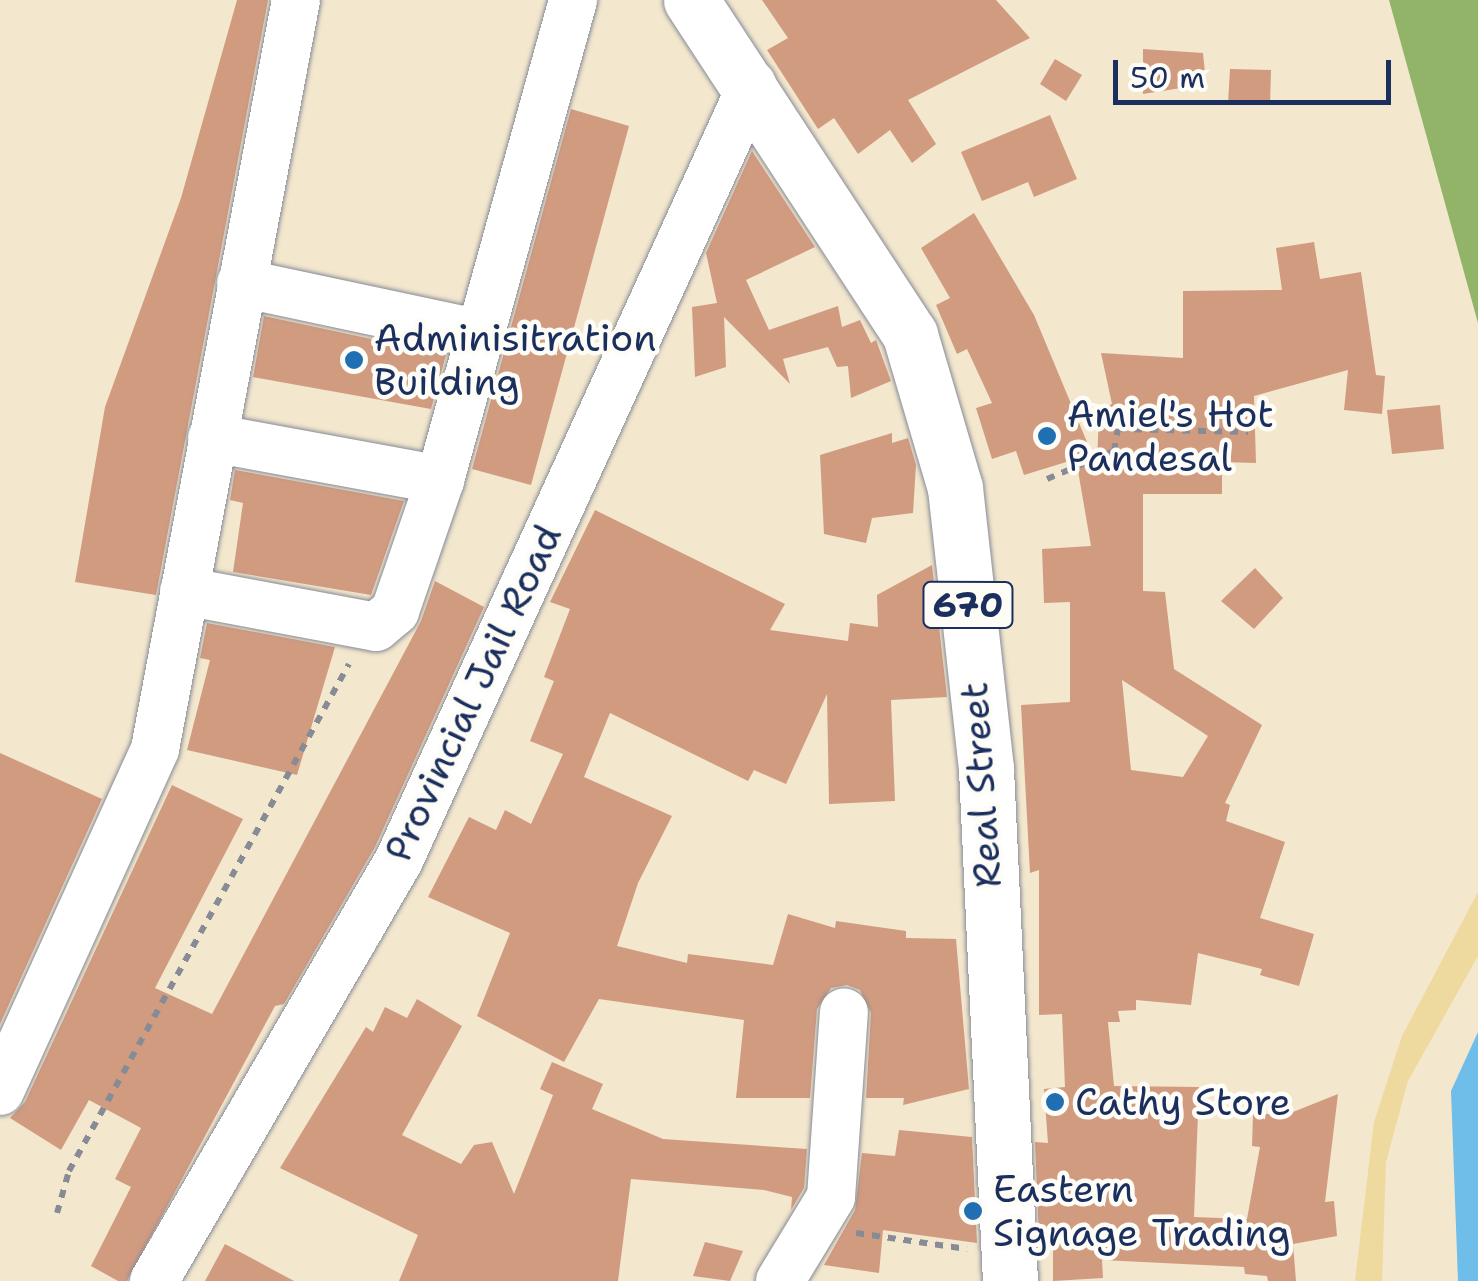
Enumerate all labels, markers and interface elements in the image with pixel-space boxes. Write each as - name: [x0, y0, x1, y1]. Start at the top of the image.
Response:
- scale bar: [1118, 40, 1396, 102]
- text: 50 m: [1130, 57, 1205, 98]
- place label: Adminisitration Building: [374, 315, 656, 404]
- marker: Adminisitration Building: [343, 349, 365, 371]
- place label: Amiel's Hot Pandesal: [1067, 391, 1274, 480]
- marker: Amiel's Hot Pandesal: [1036, 425, 1058, 447]
- street label: Provincial Jail Road: [375, 517, 571, 869]
- road number: 670: [920, 575, 1016, 635]
- street label: Real Street: [951, 681, 1011, 889]
- place label: Cathy Store: [1075, 1079, 1291, 1125]
- marker: Cathy Store: [1044, 1091, 1066, 1113]
- place label: Eastern Signage Trading: [993, 1166, 1291, 1256]
- marker: Eastern Signage Trading: [962, 1200, 984, 1222]

